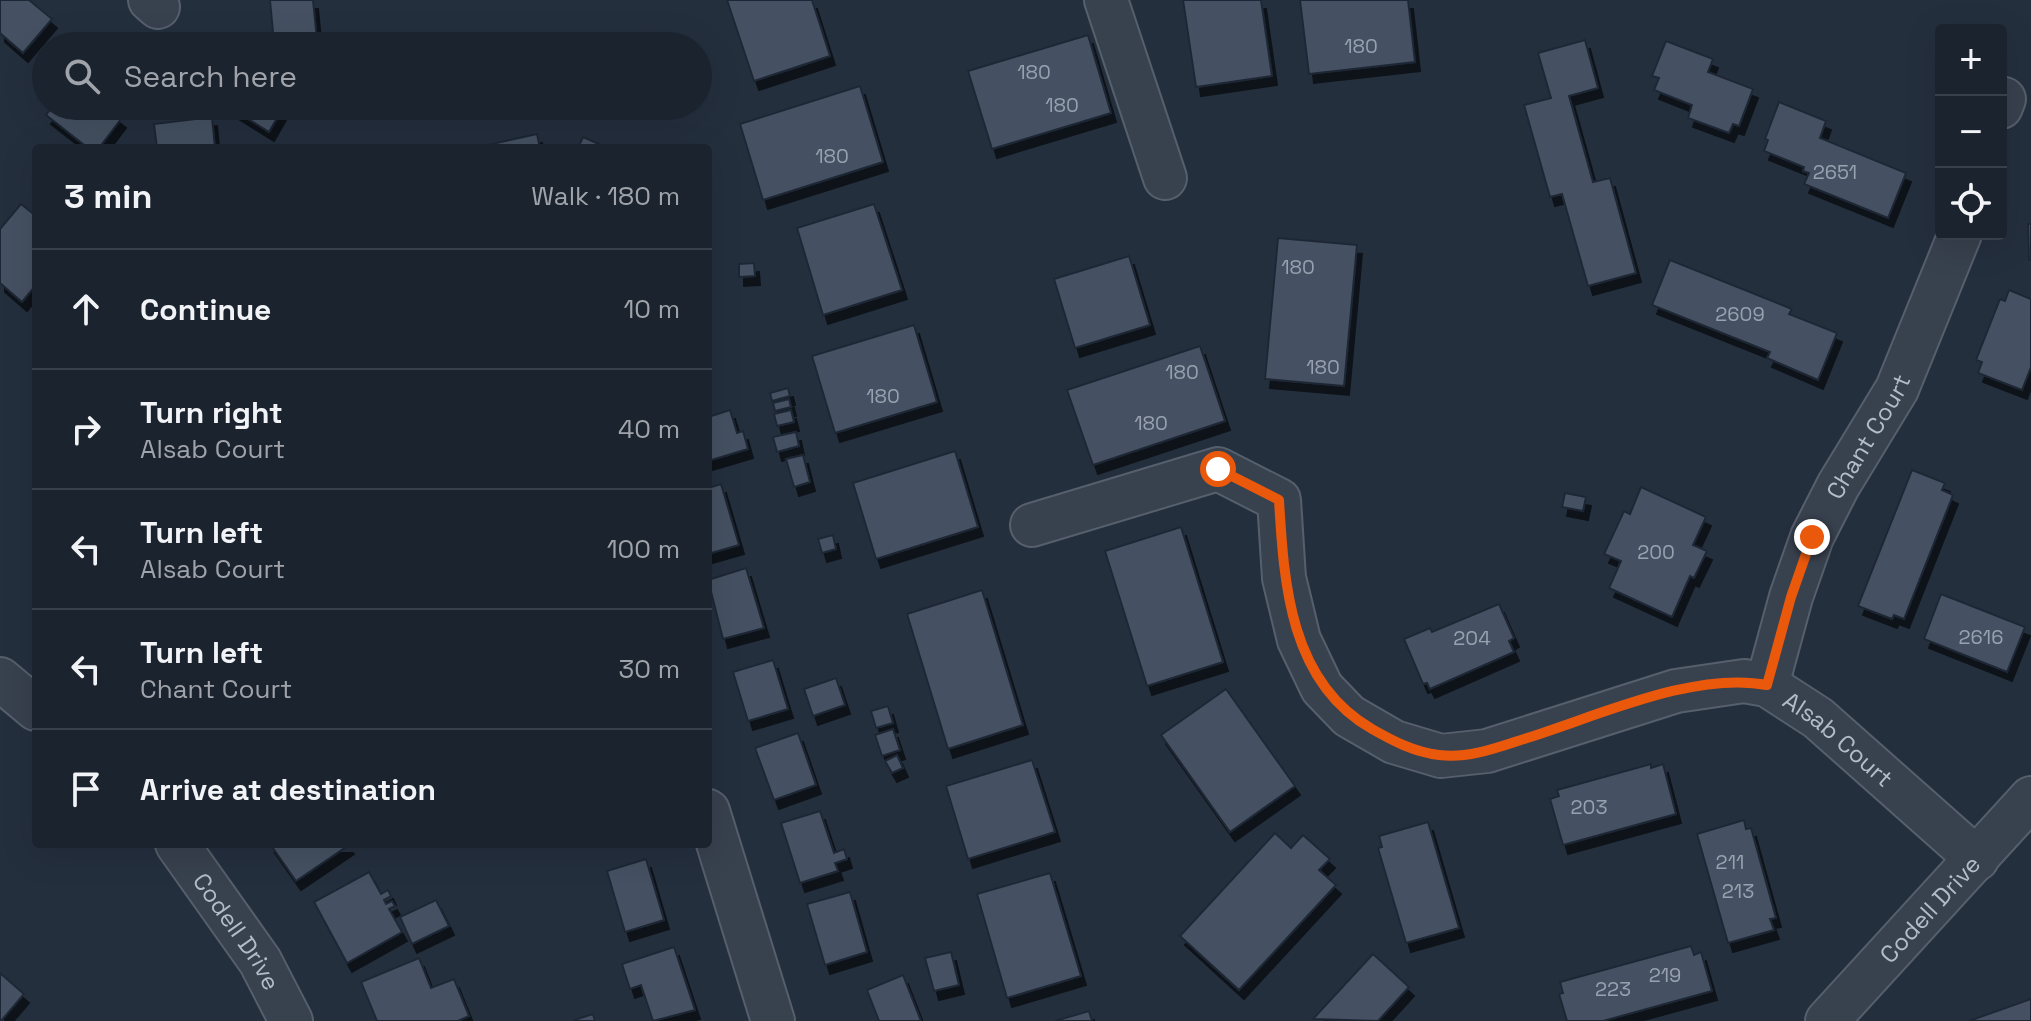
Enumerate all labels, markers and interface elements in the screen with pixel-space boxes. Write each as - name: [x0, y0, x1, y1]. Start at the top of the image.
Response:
- map controls: [1935, 24, 2007, 240]
- button: +: [1935, 24, 2007, 96]
- search box: [32, 32, 712, 120]
- house number: 180: [1344, 33, 1378, 59]
- icon: search: [60, 54, 104, 98]
- text: Search here: [124, 57, 297, 96]
- house number: 180: [1017, 59, 1051, 85]
- house number: 180: [1045, 92, 1079, 118]
- button: −: [1935, 96, 2007, 168]
- house number: 180: [815, 143, 849, 169]
- house number: 2651: [1813, 159, 1857, 185]
- button: locate: [1935, 168, 2007, 240]
- text: 3 min: [64, 175, 152, 218]
- text: Walk · 180 m: [531, 179, 680, 213]
- house number: 180: [1281, 254, 1315, 280]
- icon: ahead: [64, 287, 108, 331]
- text: Continue: [140, 290, 271, 329]
- text: 10 m: [623, 292, 680, 326]
- house number: 2609: [1715, 301, 1765, 327]
- house number: 180: [1306, 354, 1340, 380]
- house number: 180: [1165, 359, 1199, 385]
- street label: Chant Court: [1819, 369, 1917, 504]
- house number: 180: [866, 383, 900, 409]
- text: Turn right: [140, 393, 283, 432]
- icon: right: [64, 407, 108, 451]
- house number: 180: [1134, 410, 1168, 436]
- text: 40 m: [618, 412, 680, 446]
- text: Alsab Court: [140, 432, 285, 466]
- route start: [1200, 451, 1236, 487]
- text: Turn left: [140, 513, 263, 552]
- route end: [1794, 519, 1830, 555]
- icon: left: [64, 527, 108, 571]
- text: 100 m: [607, 532, 680, 566]
- house number: 200: [1637, 539, 1675, 565]
- text: Alsab Court: [140, 552, 285, 586]
- house number: 2616: [1959, 624, 2003, 650]
- house number: 204: [1453, 625, 1491, 651]
- text: Turn left: [140, 633, 263, 672]
- icon: left: [64, 647, 108, 691]
- text: 30 m: [619, 652, 680, 686]
- text: Chant Court: [140, 672, 292, 706]
- street label: Alsab Court: [1778, 684, 1900, 793]
- icon: arrive: [64, 767, 108, 811]
- text: Arrive at destination: [140, 770, 436, 809]
- house number: 203: [1571, 794, 1607, 820]
- street label: Codell Drive: [1872, 848, 1987, 969]
- house number: 211: [1716, 849, 1744, 875]
- street label: Codell Drive: [187, 866, 288, 995]
- house number: 213: [1722, 878, 1754, 904]
- house number: 219: [1649, 962, 1681, 988]
- house number: 223: [1595, 976, 1631, 1002]

